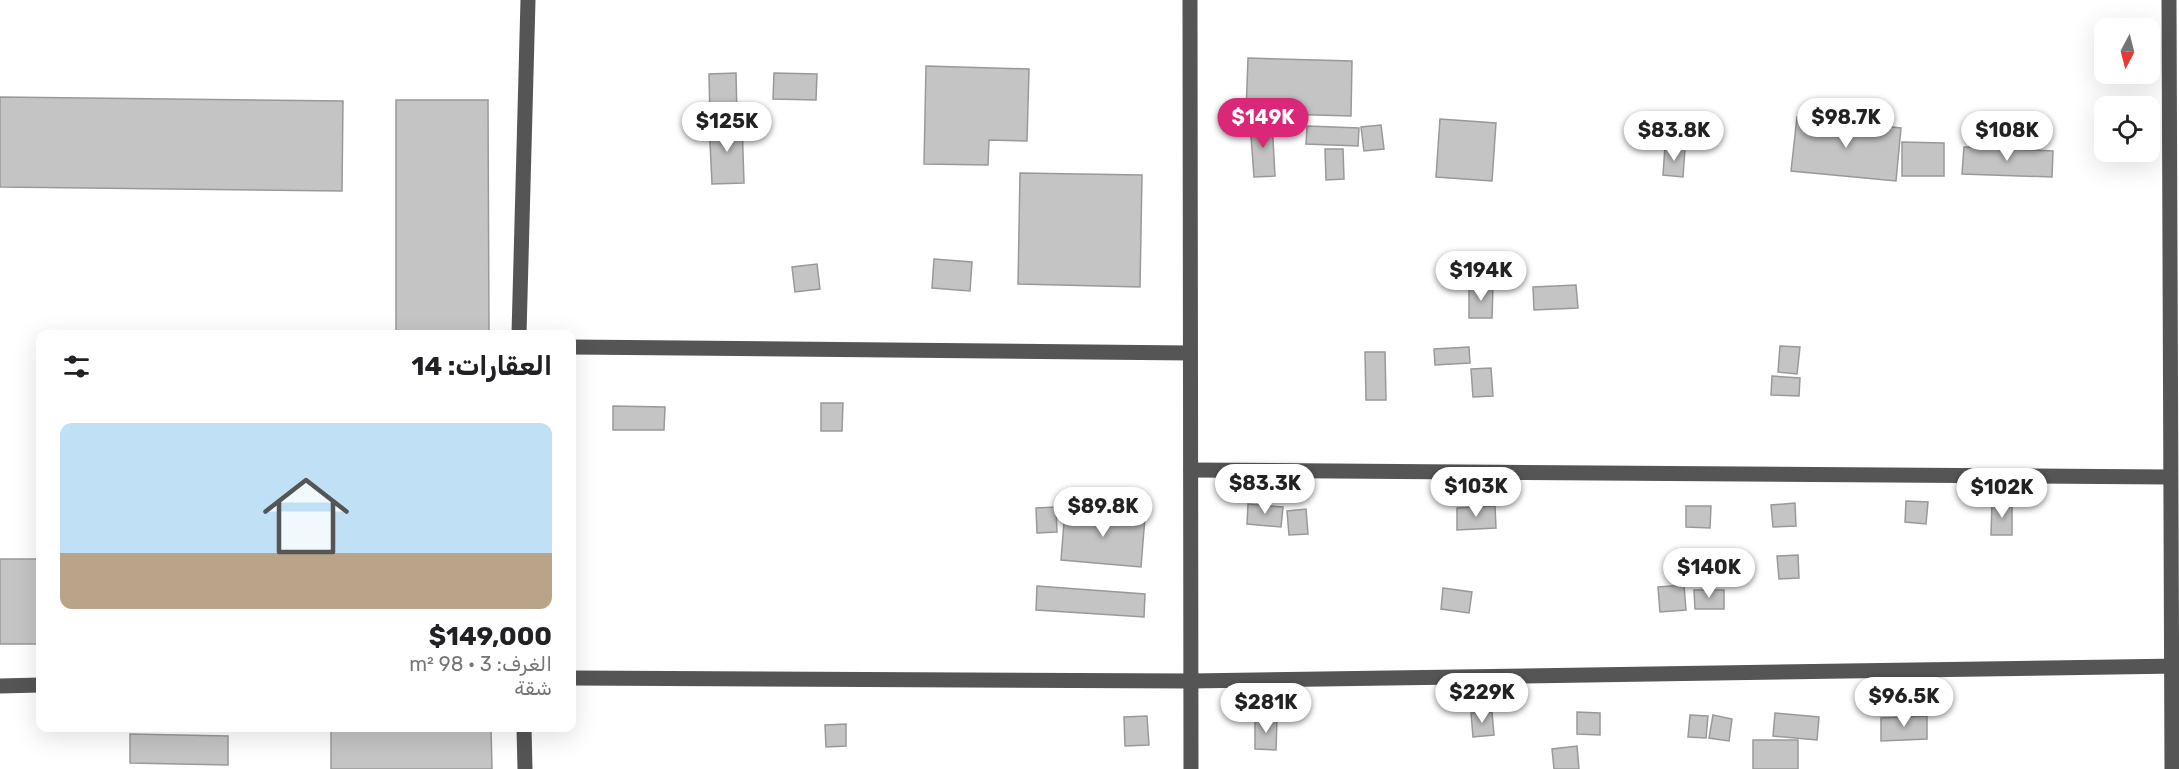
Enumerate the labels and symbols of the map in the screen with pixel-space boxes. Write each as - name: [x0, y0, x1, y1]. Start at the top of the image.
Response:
- north arrow: [2094, 18, 2160, 84]
- pin: $149K: [1221, 98, 1305, 149]
- pin: $98.7K: [1797, 98, 1895, 149]
- pin: $125K: [685, 102, 769, 153]
- pin: $83.8K: [1625, 111, 1723, 162]
- pin: $108K: [1965, 111, 2049, 162]
- pin: $194K: [1439, 251, 1523, 302]
- pin: $83.3K: [1216, 464, 1314, 515]
- pin: $103K: [1434, 467, 1518, 518]
- pin: $102K: [1960, 468, 2044, 519]
- pin: $89.8K: [1054, 487, 1152, 538]
- pin: $140K: [1667, 548, 1751, 599]
- pin: $229K: [1440, 673, 1524, 724]
- pin: $96.5K: [1855, 677, 1953, 728]
- pin: $281K: [1224, 683, 1308, 734]

